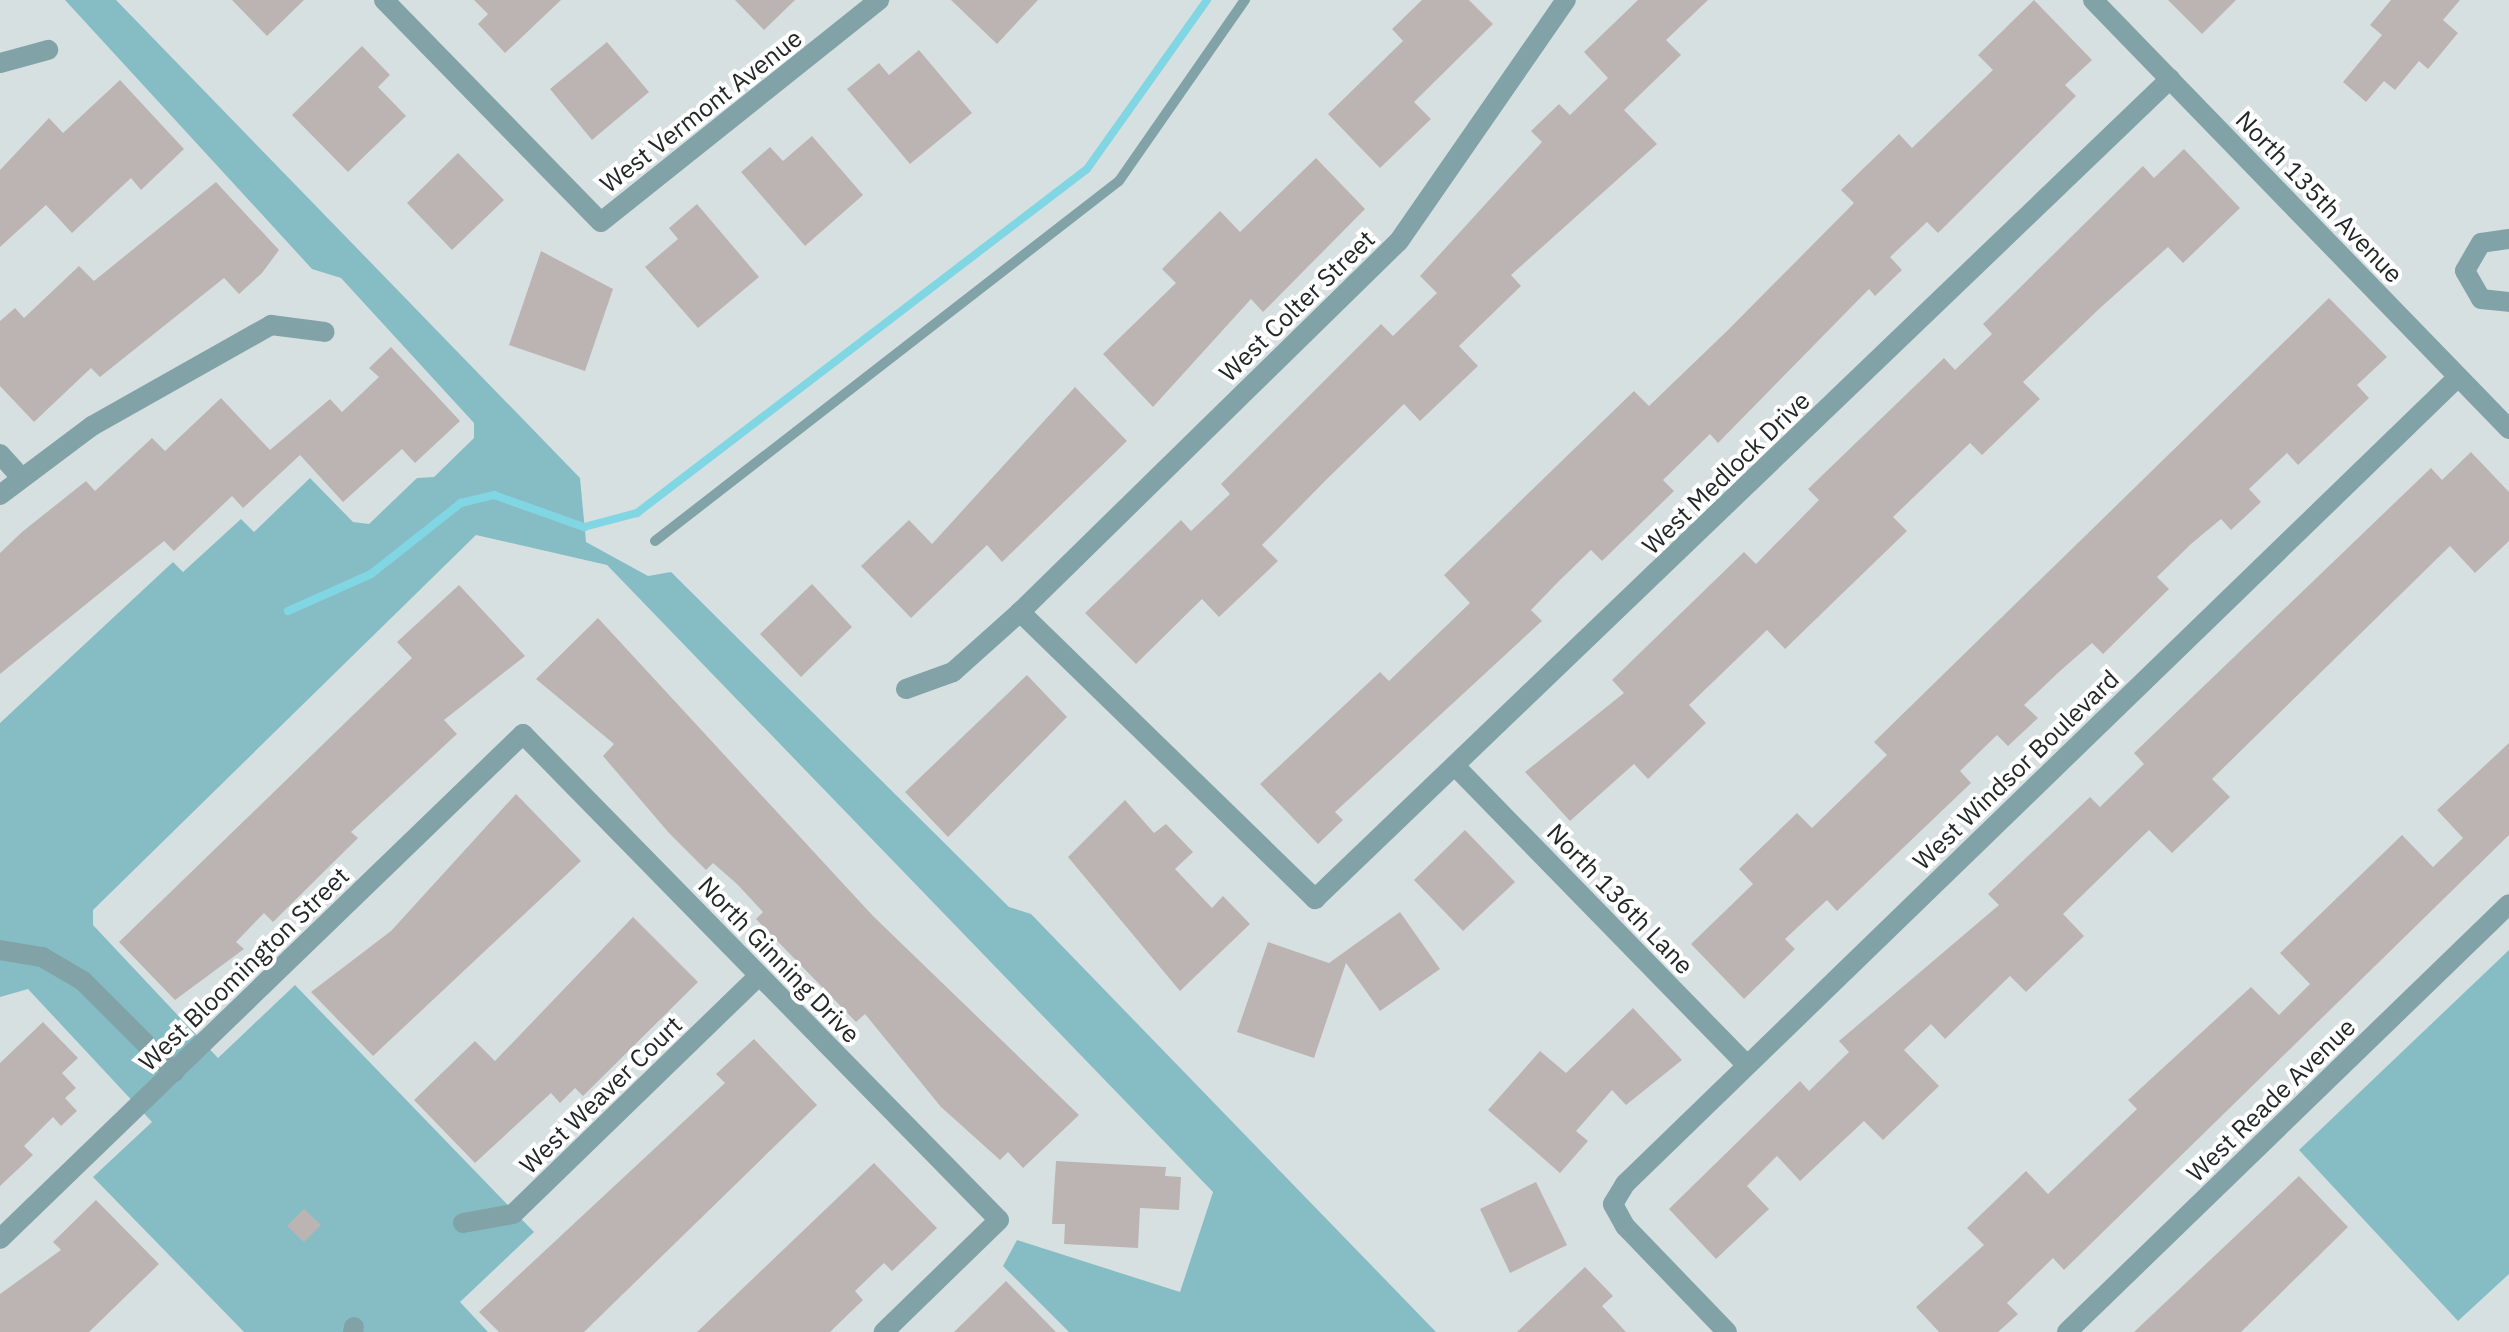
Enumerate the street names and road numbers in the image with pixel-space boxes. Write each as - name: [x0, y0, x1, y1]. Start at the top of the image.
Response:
- street label: West Vermont Avenue: [594, 23, 808, 199]
- street label: North 135th Avenue: [2229, 105, 2409, 289]
- street label: West Colter Street: [1213, 224, 1381, 388]
- street label: West Medlock Drive: [1636, 385, 1816, 561]
- street label: West Windsor Boulevard: [1907, 664, 2125, 876]
- street label: North 136th Lane: [1541, 818, 1699, 980]
- street label: West Bloomington Street: [133, 861, 355, 1077]
- street label: North Ginning Drive: [692, 871, 866, 1049]
- street label: West Weaver Court: [514, 1010, 688, 1180]
- street label: West Reade Avenue: [2181, 1012, 2361, 1188]

